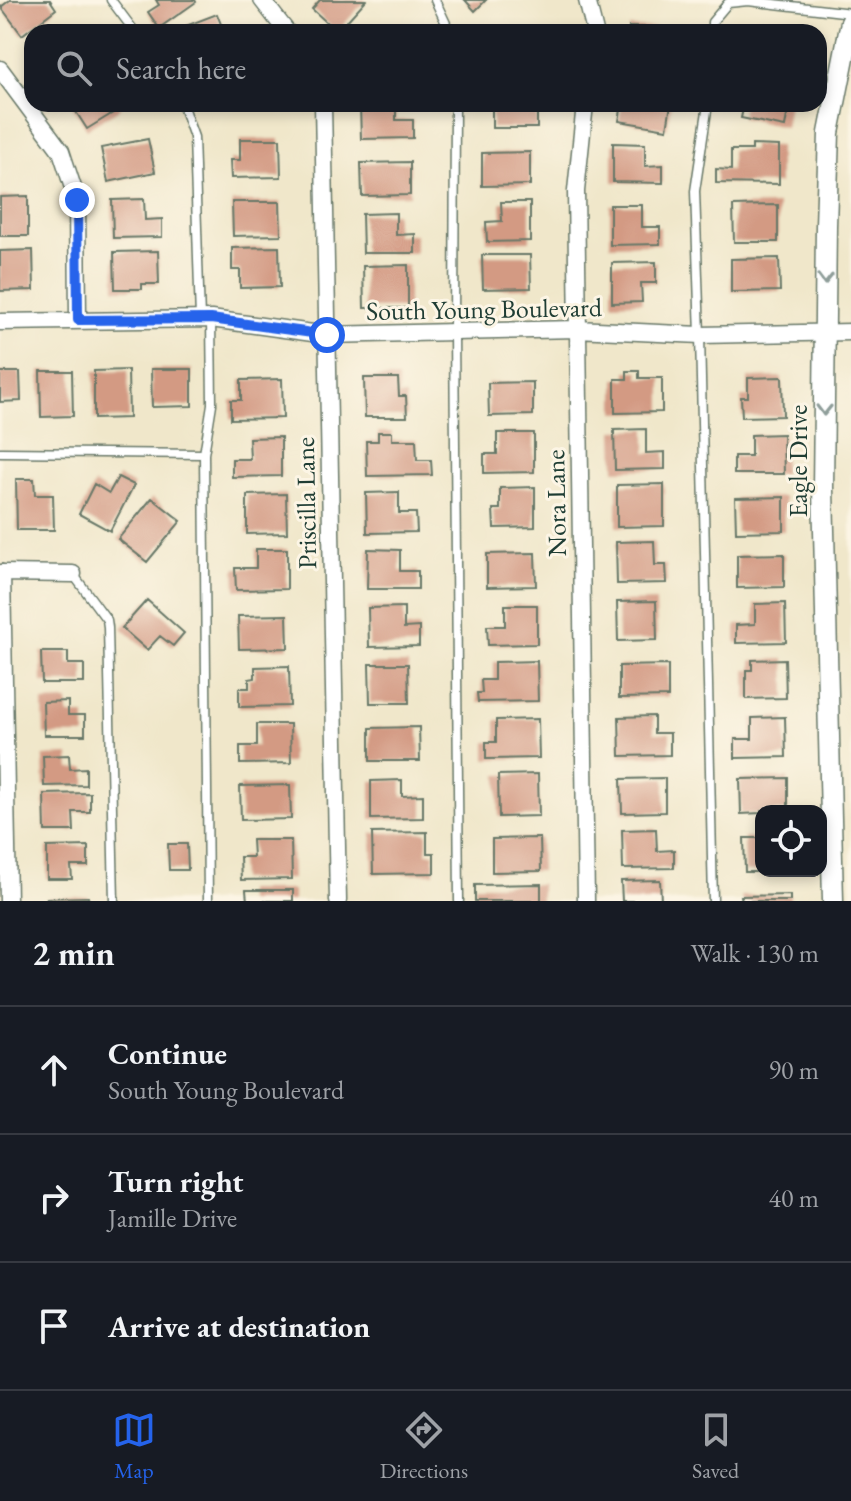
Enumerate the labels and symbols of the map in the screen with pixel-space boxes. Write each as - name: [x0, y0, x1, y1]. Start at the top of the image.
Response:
- route end: [59, 182, 95, 218]
- one-way arrow: [817, 273, 834, 286]
- street label: South Young Boulevard: [366, 290, 603, 328]
- route start: [309, 317, 345, 353]
- one-way arrow: [815, 404, 833, 417]
- street label: Eagle Drive: [781, 405, 815, 517]
- street label: Priscilla Lane: [288, 437, 324, 569]
- street label: Nora Lane: [538, 449, 574, 557]

